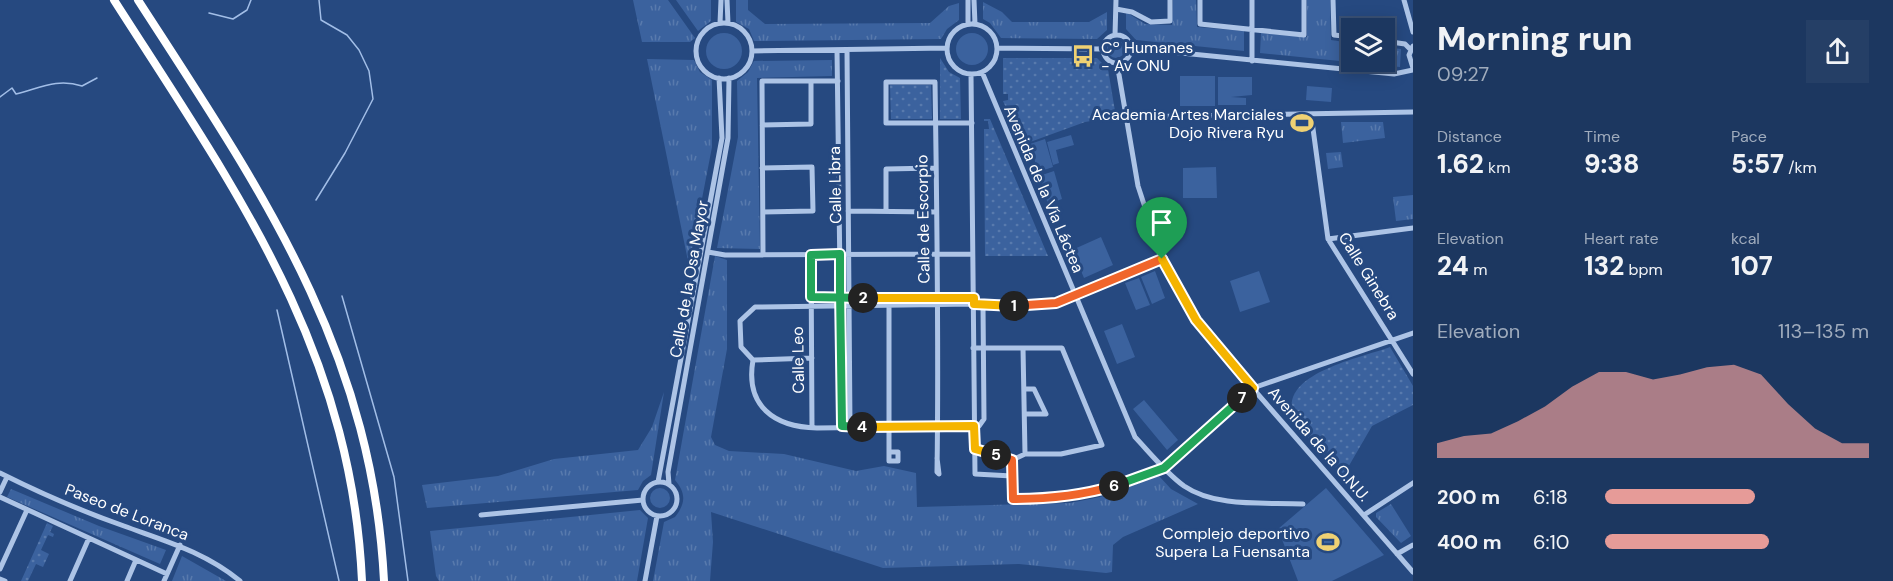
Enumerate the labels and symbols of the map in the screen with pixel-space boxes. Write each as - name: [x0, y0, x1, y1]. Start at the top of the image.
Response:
- place label: Cº Humanes - Av ONU: [1101, 37, 1193, 76]
- bus stop icon: Cº Humanes - Av ONU: [1070, 43, 1096, 69]
- street label: Avenida de la Vía Láctea: [999, 102, 1089, 276]
- place label: Academia Artes Marciales Dojo Rivera Ryu: [1092, 104, 1284, 143]
- sports icon: Academia Artes Marciales Dojo Rivera Ryu: [1289, 110, 1315, 136]
- street label: Calle Libra: [824, 146, 846, 224]
- street label: Calle de Escorpio: [911, 154, 935, 284]
- pin: [1136, 197, 1187, 259]
- street label: Calle de la Osa Mayor: [665, 199, 713, 359]
- street label: Calle Ginebra: [1334, 228, 1404, 324]
- pin: 2: [848, 283, 878, 313]
- pin: 1: [999, 291, 1029, 321]
- street label: Calle Leo: [787, 326, 809, 394]
- street label: Avenida de la O.N.U.: [1263, 382, 1375, 506]
- pin: 7: [1227, 383, 1257, 413]
- pin: 4: [847, 412, 877, 442]
- pin: 5: [981, 440, 1011, 470]
- pin: 6: [1099, 471, 1129, 501]
- street label: Paseo de Loranca: [62, 479, 192, 545]
- place label: Complejo deportivo Supera La Fuensanta: [1155, 523, 1310, 562]
- sports icon: Complejo deportivo Supera La Fuensanta: [1315, 529, 1341, 555]

